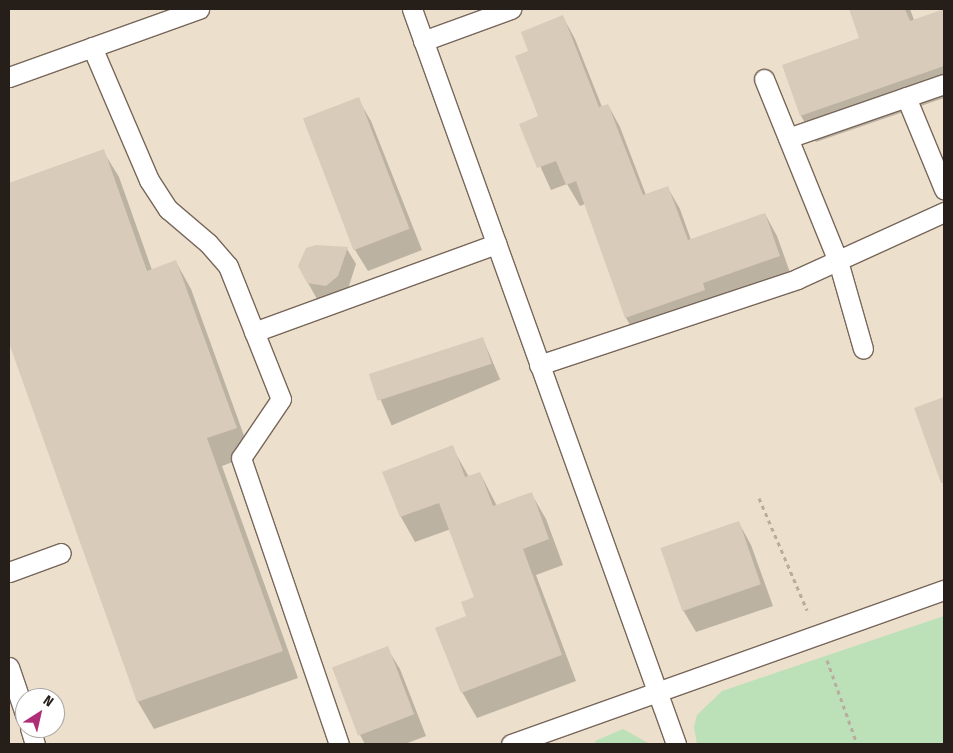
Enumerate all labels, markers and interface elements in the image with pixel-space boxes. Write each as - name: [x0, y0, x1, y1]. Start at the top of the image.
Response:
- north arrow: [15, 688, 65, 738]
- text: N: [40, 692, 57, 710]

